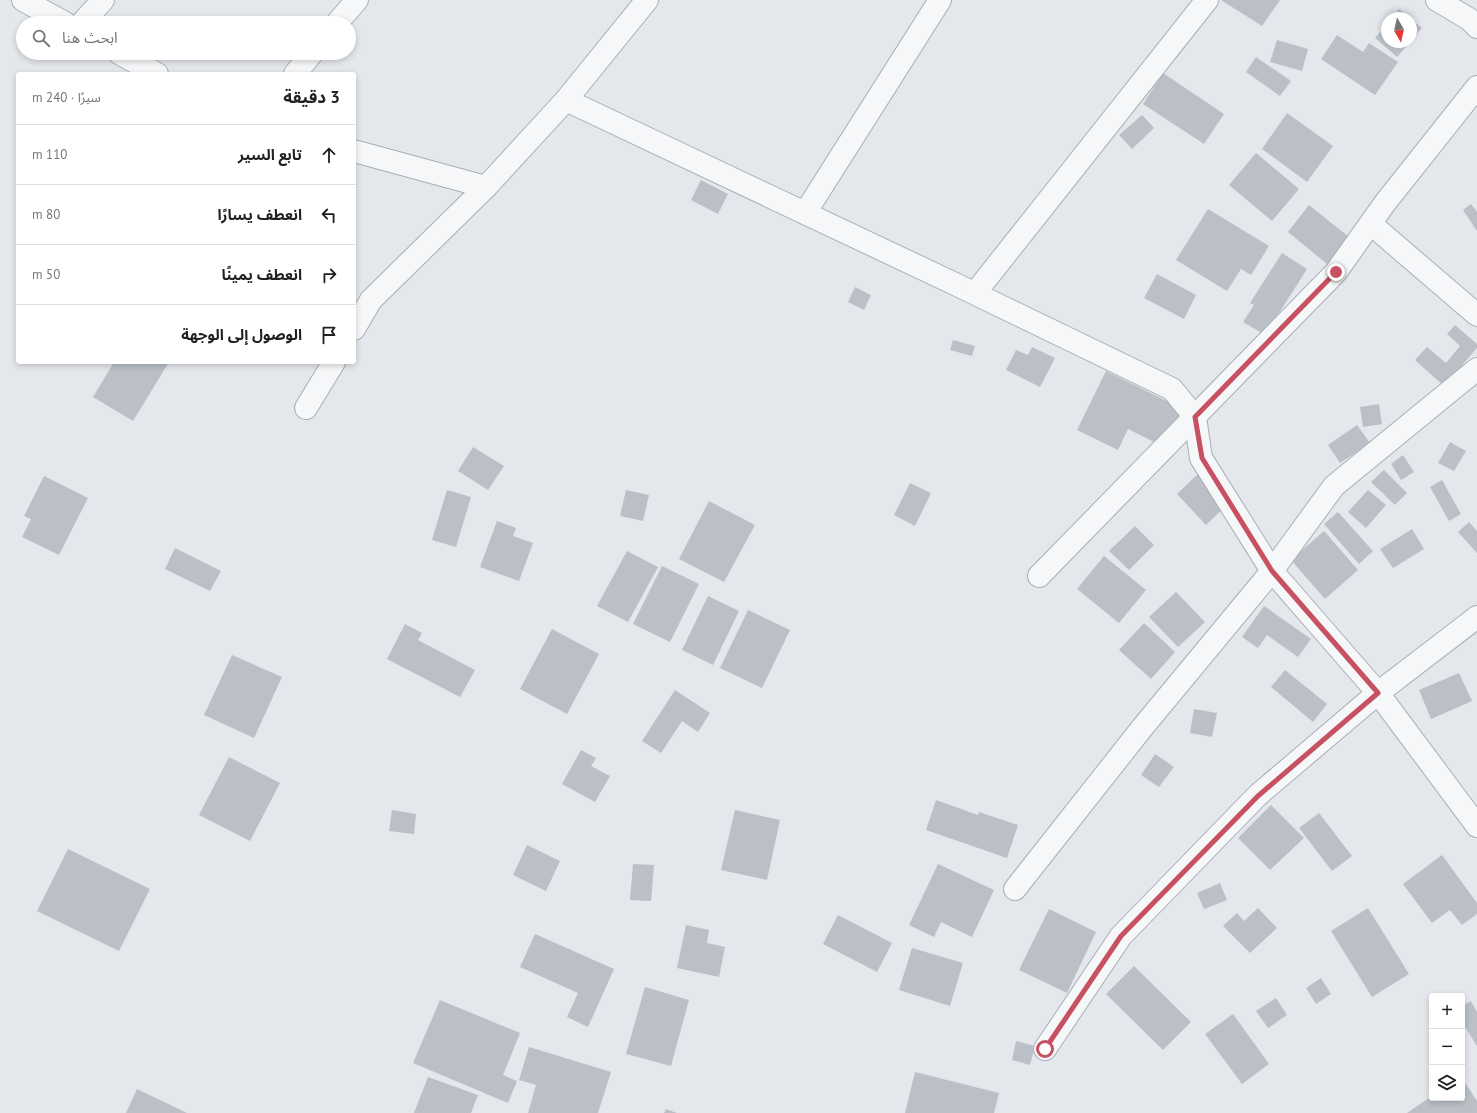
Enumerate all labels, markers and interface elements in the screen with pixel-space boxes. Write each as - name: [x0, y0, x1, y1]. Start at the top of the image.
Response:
- north arrow: [1381, 12, 1417, 48]
- search box: [16, 16, 356, 60]
- icon: search: [30, 27, 52, 49]
- text: ابحث هنا: [62, 28, 118, 47]
- text: 3 دقيقة: [283, 86, 340, 108]
- text: سيرًا · 240 m: [32, 89, 101, 106]
- icon: ahead: [318, 144, 340, 166]
- text: تابع السير: [238, 145, 302, 164]
- text: 110 m: [32, 146, 67, 163]
- icon: left: [318, 204, 340, 226]
- text: انعطف يسارًا: [218, 205, 302, 224]
- text: 80 m: [32, 206, 60, 223]
- route end: [1327, 263, 1345, 281]
- icon: right: [318, 264, 340, 286]
- text: انعطف يمينًا: [222, 265, 302, 284]
- text: 50 m: [32, 266, 60, 283]
- icon: arrive: [318, 324, 340, 346]
- text: الوصول إلى الوجهة: [181, 325, 302, 344]
- map controls: [1429, 993, 1465, 1101]
- button: +: [1429, 993, 1465, 1029]
- button: −: [1429, 1029, 1465, 1065]
- route start: [1036, 1040, 1054, 1058]
- button: layers: [1429, 1065, 1465, 1101]

